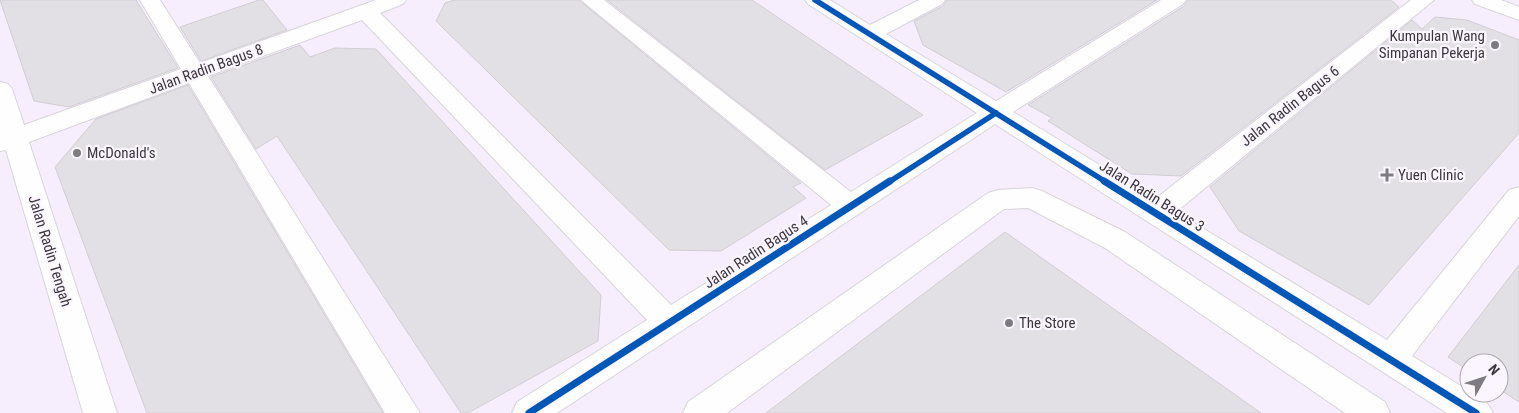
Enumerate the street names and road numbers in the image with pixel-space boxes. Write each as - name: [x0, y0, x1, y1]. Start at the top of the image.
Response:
- street label: Jalan Radin Bagus 8: [146, 40, 266, 98]
- street label: Jalan Radin Bagus 6: [1237, 62, 1343, 150]
- street label: Jalan Radin Bagus 3: [1096, 157, 1208, 235]
- street label: Jalan Radin Tengah: [25, 193, 75, 309]
- street label: Jalan Radin Bagus 4: [701, 212, 811, 292]

